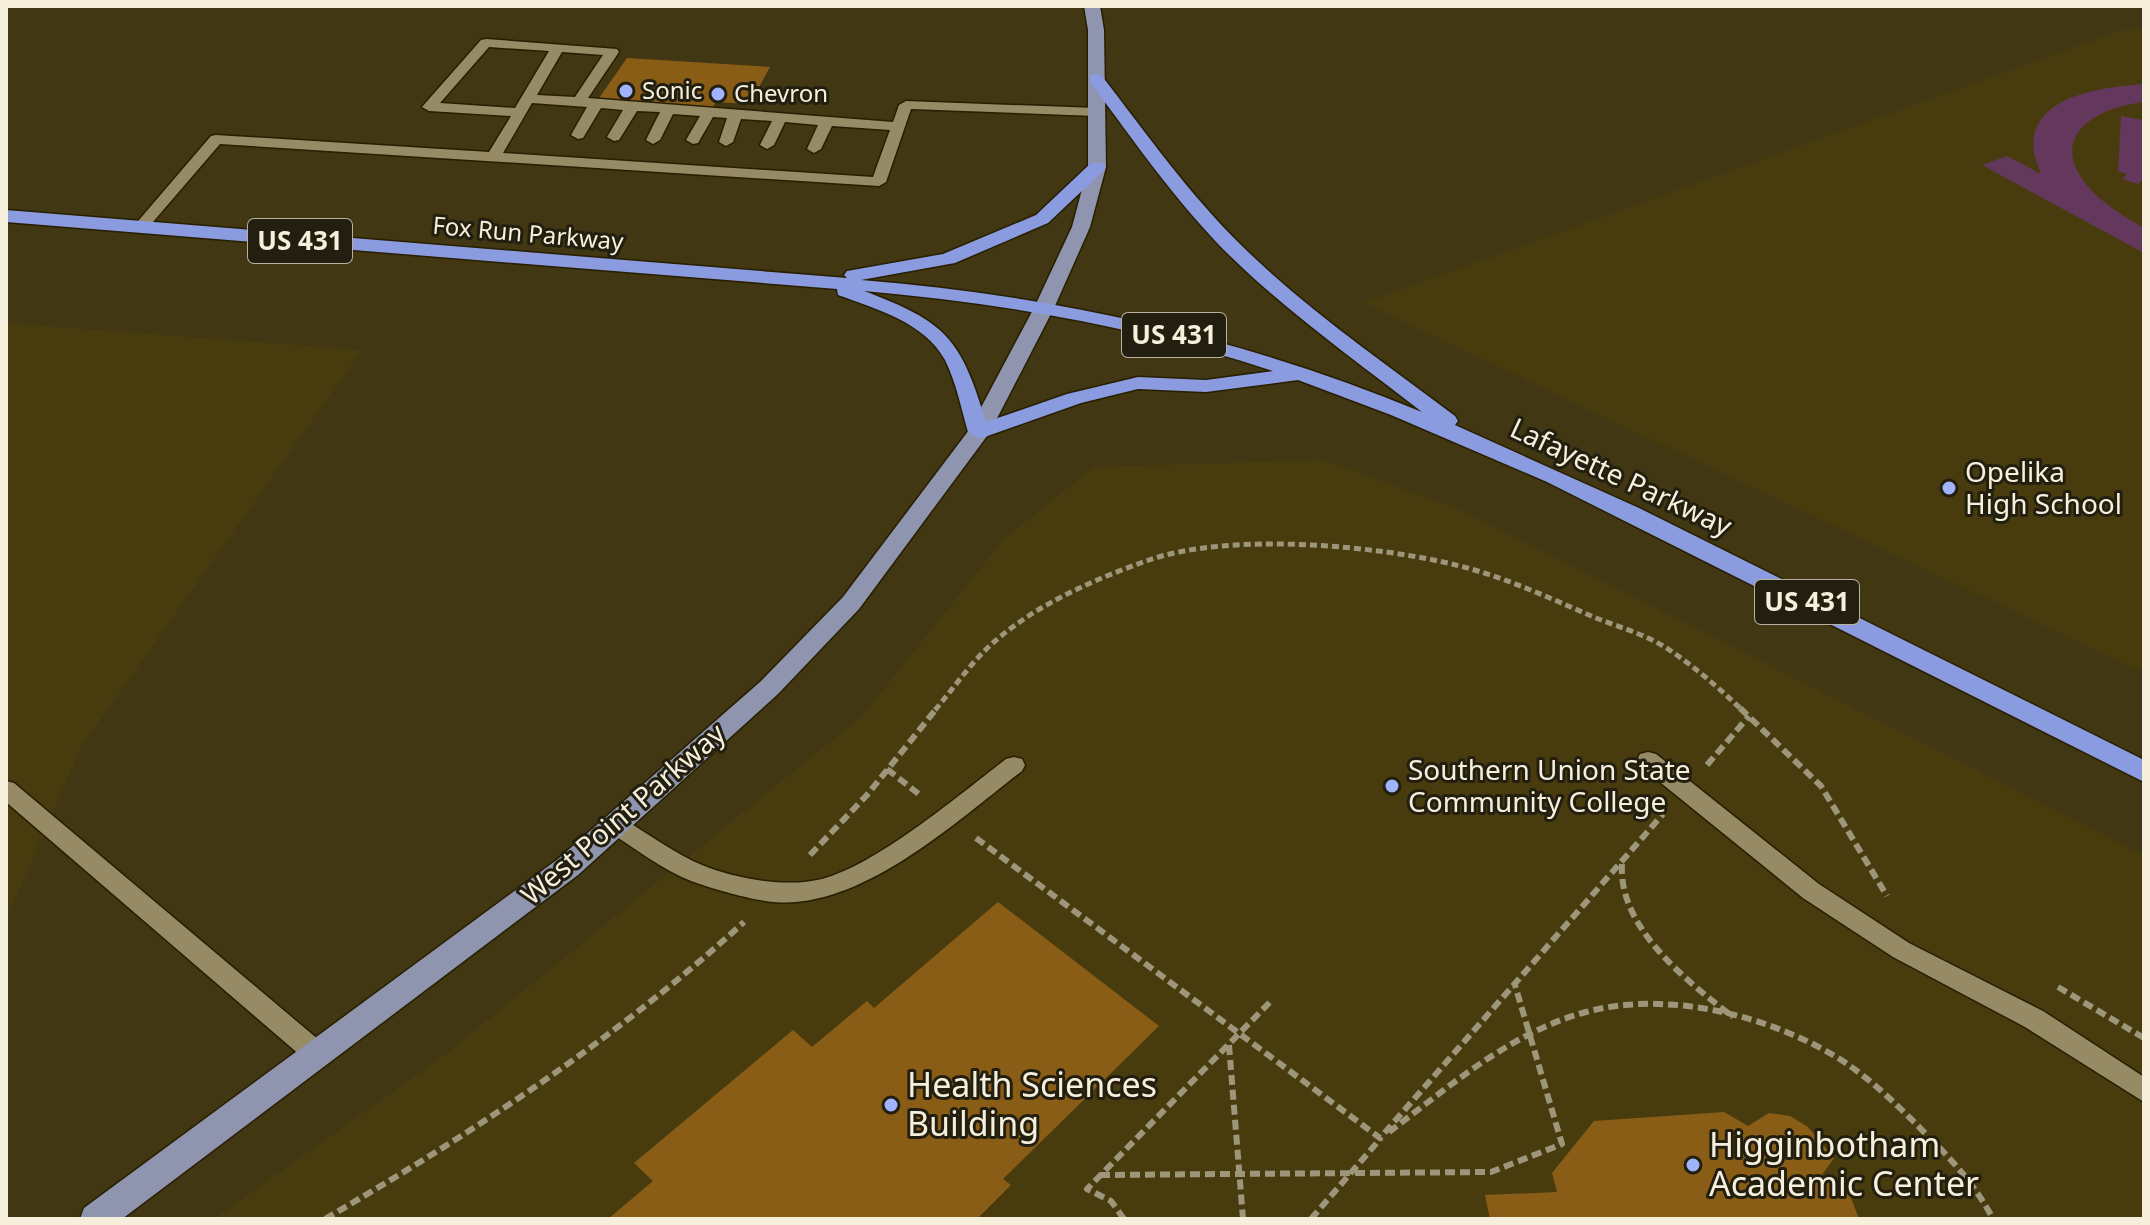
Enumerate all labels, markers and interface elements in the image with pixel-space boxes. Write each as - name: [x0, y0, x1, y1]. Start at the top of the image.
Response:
- place label: Sonic: [642, 73, 702, 106]
- place label: Chevron: [734, 76, 828, 109]
- marker: Sonic: [617, 82, 635, 100]
- marker: Chevron: [709, 85, 727, 103]
- street label: Fox Run Parkway: [431, 208, 626, 257]
- road number: US 431: [248, 219, 352, 263]
- road number: US 431: [1122, 313, 1226, 357]
- street label: Lafayette Parkway: [1505, 408, 1739, 544]
- place label: Opelika High School: [1965, 452, 2122, 522]
- marker: Opelika High School: [1940, 479, 1958, 497]
- road number: US 431: [1755, 580, 1859, 624]
- street label: West Point Parkway: [512, 713, 733, 913]
- place label: Southern Union State Community College: [1408, 750, 1691, 820]
- marker: Southern Union State Community College: [1383, 777, 1401, 795]
- place label: Health Sciences Building: [907, 1061, 1157, 1146]
- marker: Health Sciences Building: [882, 1096, 900, 1114]
- place label: Higginbotham Academic Center: [1709, 1121, 1979, 1206]
- marker: Higginbotham Academic Center: [1684, 1156, 1702, 1174]

